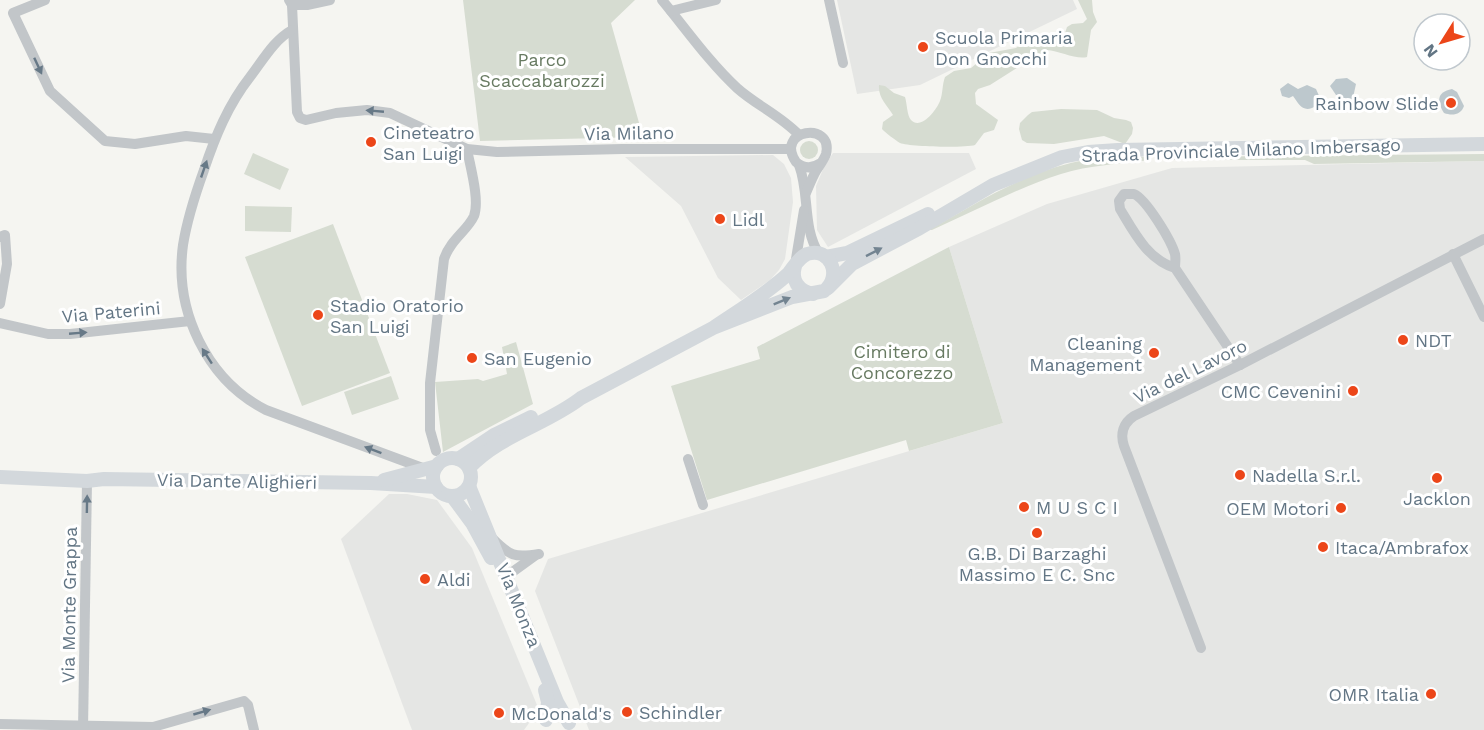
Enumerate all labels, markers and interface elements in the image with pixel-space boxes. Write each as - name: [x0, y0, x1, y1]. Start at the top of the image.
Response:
- north arrow: [1412, 12, 1472, 72]
- place label: Scuola Primaria Don Gnocchi: [935, 27, 1073, 69]
- marker: Scuola Primaria Don Gnocchi: [916, 40, 930, 54]
- text: N: [1419, 40, 1442, 61]
- park label: Parco Scaccabarozzi: [479, 49, 605, 91]
- one-way arrow: [33, 58, 42, 75]
- place label: Rainbow Slide: [1315, 93, 1439, 114]
- marker: Rainbow Slide: [1444, 96, 1458, 110]
- one-way arrow: [365, 107, 384, 116]
- place label: Cineteatro San Luigi: [383, 122, 475, 164]
- street label: Via Milano: [584, 122, 674, 144]
- street label: Strada Provinciale Milano Imbersago: [1081, 134, 1401, 166]
- marker: Cineteatro San Luigi: [364, 135, 378, 149]
- one-way arrow: [200, 160, 210, 178]
- place label: Lidl: [732, 209, 765, 230]
- marker: Lidl: [713, 212, 727, 226]
- one-way arrow: [865, 248, 882, 257]
- place label: Stadio Oratorio San Luigi: [330, 295, 464, 337]
- one-way arrow: [773, 296, 791, 305]
- street label: Via Paterini: [61, 297, 161, 327]
- marker: Stadio Oratorio San Luigi: [311, 308, 325, 322]
- one-way arrow: [69, 328, 88, 338]
- place label: NDT: [1415, 330, 1452, 351]
- place label: Cleaning Management: [1029, 333, 1142, 375]
- marker: NDT: [1396, 333, 1410, 347]
- street label: Via del Lavoro: [1130, 334, 1250, 408]
- park label: Cimitero di Concorezzo: [851, 341, 953, 383]
- marker: Cleaning Management: [1147, 346, 1161, 360]
- one-way arrow: [202, 348, 213, 364]
- place label: San Eugenio: [484, 348, 592, 369]
- marker: San Eugenio: [465, 351, 479, 365]
- place label: CMC Cevenini: [1221, 381, 1341, 402]
- marker: CMC Cevenini: [1346, 384, 1360, 398]
- one-way arrow: [364, 445, 382, 454]
- place label: Nadella S.r.l.: [1252, 465, 1361, 486]
- marker: Nadella S.r.l.: [1233, 468, 1247, 482]
- street label: Via Dante Alighieri: [157, 469, 317, 493]
- marker: Jacklon: [1430, 471, 1444, 485]
- place label: Jacklon: [1403, 488, 1471, 509]
- one-way arrow: [82, 494, 92, 513]
- place label: M U S C I: [1036, 497, 1118, 518]
- place label: OEM Motori: [1226, 498, 1329, 519]
- marker: M U S C I: [1017, 500, 1031, 514]
- marker: OEM Motori: [1334, 501, 1348, 515]
- marker: G.B. Di Barzaghi Massimo E C. Snc: [1030, 526, 1044, 540]
- street label: Via Monte Grappa: [57, 527, 81, 683]
- place label: Itaca/Ambrafox: [1335, 537, 1469, 558]
- marker: Itaca/Ambrafox: [1316, 540, 1330, 554]
- place label: G.B. Di Barzaghi Massimo E C. Snc: [959, 543, 1115, 585]
- street label: Via Monza: [493, 560, 545, 650]
- place label: Aldi: [437, 569, 470, 590]
- marker: Aldi: [418, 572, 432, 586]
- place label: OMR Italia: [1329, 684, 1419, 705]
- marker: OMR Italia: [1424, 687, 1438, 701]
- place label: Schindler: [639, 702, 722, 723]
- place label: McDonald's: [511, 703, 612, 724]
- marker: Schindler: [620, 705, 634, 719]
- marker: McDonald's: [492, 706, 506, 720]
- one-way arrow: [193, 707, 211, 716]

